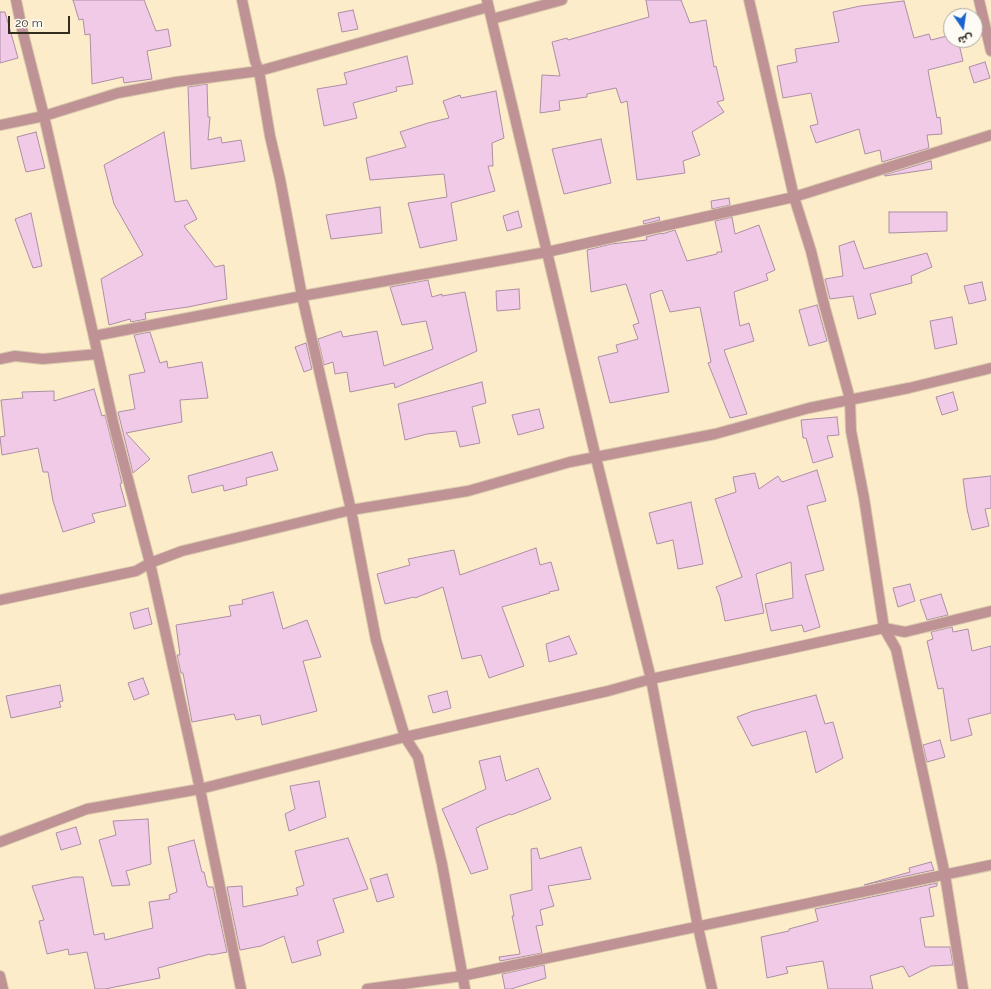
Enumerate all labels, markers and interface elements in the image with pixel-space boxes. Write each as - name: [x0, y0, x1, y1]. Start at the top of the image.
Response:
- scale bar: [10, 8, 72, 34]
- north arrow: [943, 8, 983, 48]
- text: 20 m: [15, 16, 43, 30]
- text: ش: [957, 31, 974, 47]

